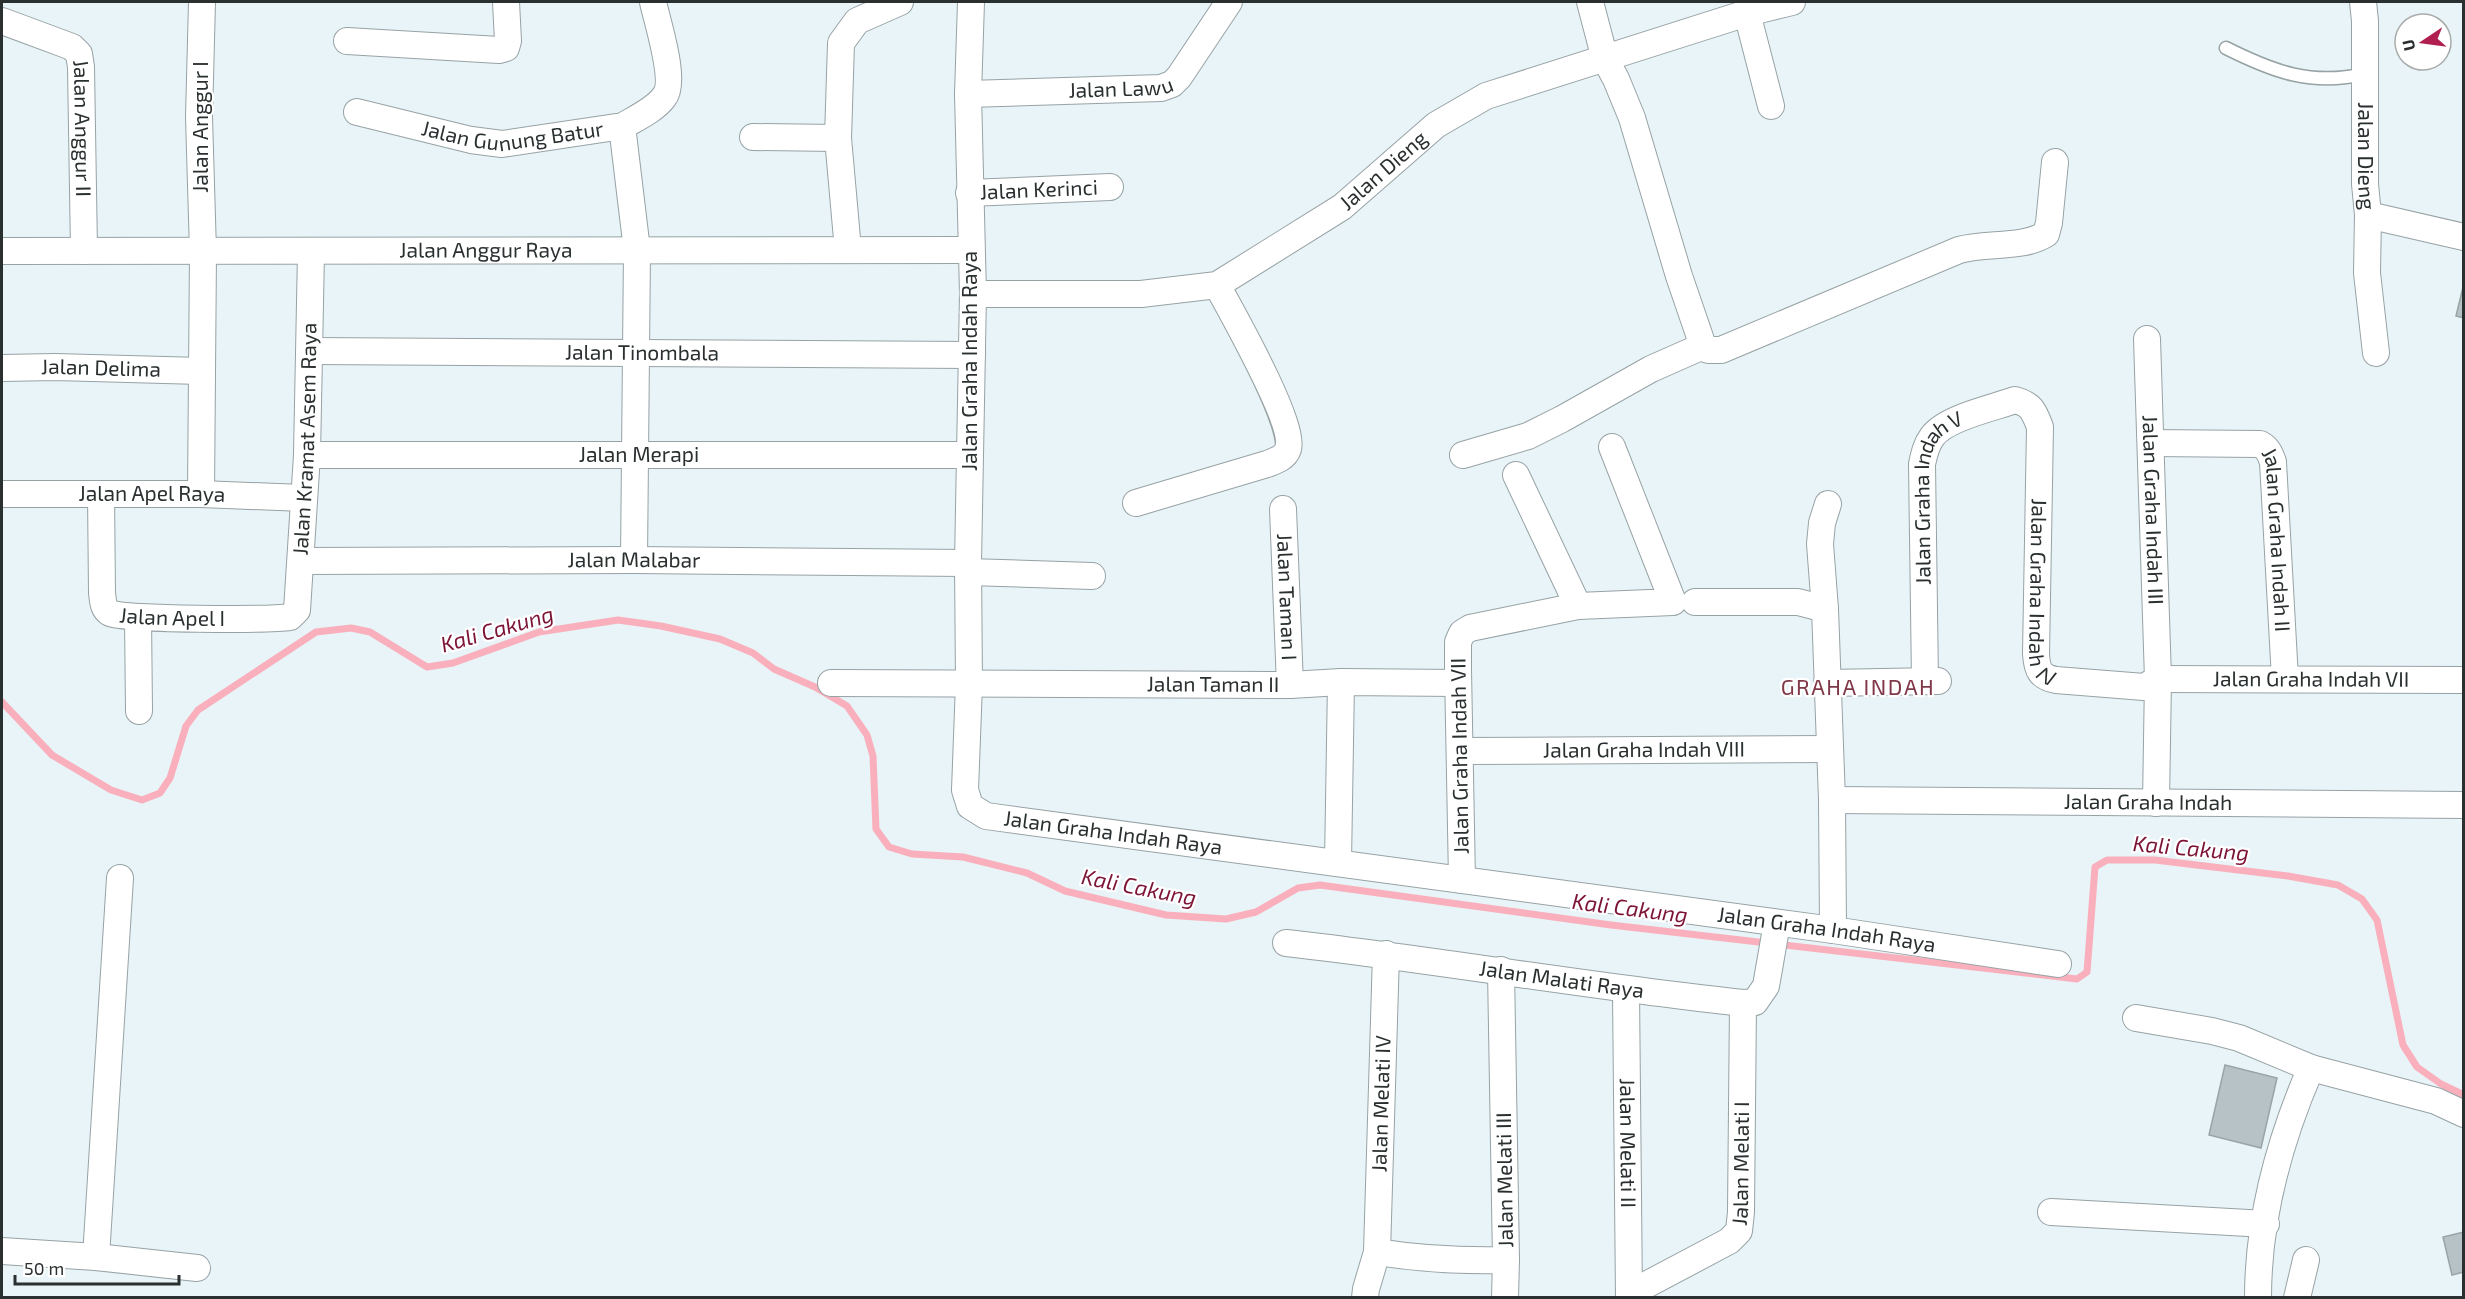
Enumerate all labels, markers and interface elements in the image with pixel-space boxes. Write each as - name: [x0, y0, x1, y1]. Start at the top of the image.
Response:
- north arrow: [2393, 12, 2453, 72]
- text: U: [2397, 38, 2418, 53]
- street label: Jalan Anggur II: [69, 58, 97, 197]
- street label: Jalan Anggur I: [187, 61, 212, 193]
- street label: Jalan Lawu: [1068, 71, 1176, 102]
- street label: Jalan Dieng: [2354, 102, 2381, 211]
- street label: Jalan Gunung Batur: [419, 114, 606, 155]
- street label: Jalan Dieng: [1334, 125, 1432, 214]
- street label: Jalan Kerinci: [979, 174, 1098, 204]
- street label: Jalan Anggur Raya: [399, 236, 573, 262]
- street label: Jalan Graha Indah Raya: [956, 251, 981, 471]
- street label: Jalan Kramat Asem Raya: [287, 322, 321, 556]
- street label: Jalan Tinombala: [565, 339, 719, 364]
- street label: Jalan Delima: [41, 353, 161, 381]
- street label: Jalan Graha Indah V: [1908, 405, 1966, 585]
- street label: Jalan Graha Indah III: [2138, 415, 2170, 605]
- street label: Jalan Merapi: [579, 441, 699, 466]
- street label: Jalan Graha Indah II: [2258, 442, 2296, 633]
- street label: Jalan Apel Raya: [79, 480, 226, 506]
- street label: Jalan Graha Indah IV: [2025, 498, 2060, 691]
- street label: Jalan Taman I: [1273, 533, 1303, 661]
- street label: Jalan Malabar: [567, 546, 701, 572]
- water label: Kali Cakung: [437, 600, 556, 657]
- street label: Jalan Apel I: [118, 601, 225, 630]
- street label: Jalan Graha Indah VII: [1444, 658, 1473, 854]
- street label: Jalan Graha Indah VII: [2213, 665, 2409, 691]
- street label: Jalan Taman II: [1147, 670, 1279, 696]
- district label: GRAHA INDAH: [1781, 673, 1935, 699]
- street label: Jalan Graha Indah VIII: [1543, 735, 1745, 762]
- street label: Jalan Graha Indah: [2064, 788, 2232, 814]
- street label: Jalan Graha Indah Raya: [1002, 805, 1224, 859]
- water label: Kali Cakung: [2132, 829, 2250, 865]
- water label: Kali Cakung: [1080, 862, 1199, 910]
- water label: Kali Cakung: [1571, 887, 1689, 927]
- street label: Jalan Graha Indah Raya: [1716, 901, 1938, 956]
- street label: Jalan Malati Raya: [1478, 954, 1646, 1002]
- street label: Jalan Melati IV: [1365, 1035, 1395, 1173]
- street label: Jalan Melati II: [1616, 1078, 1642, 1208]
- street label: Jalan Melati I: [1726, 1101, 1753, 1227]
- street label: Jalan Melati III: [1490, 1112, 1517, 1248]
- scale bar: [15, 1248, 178, 1286]
- text: 50 m: [24, 1257, 64, 1279]

